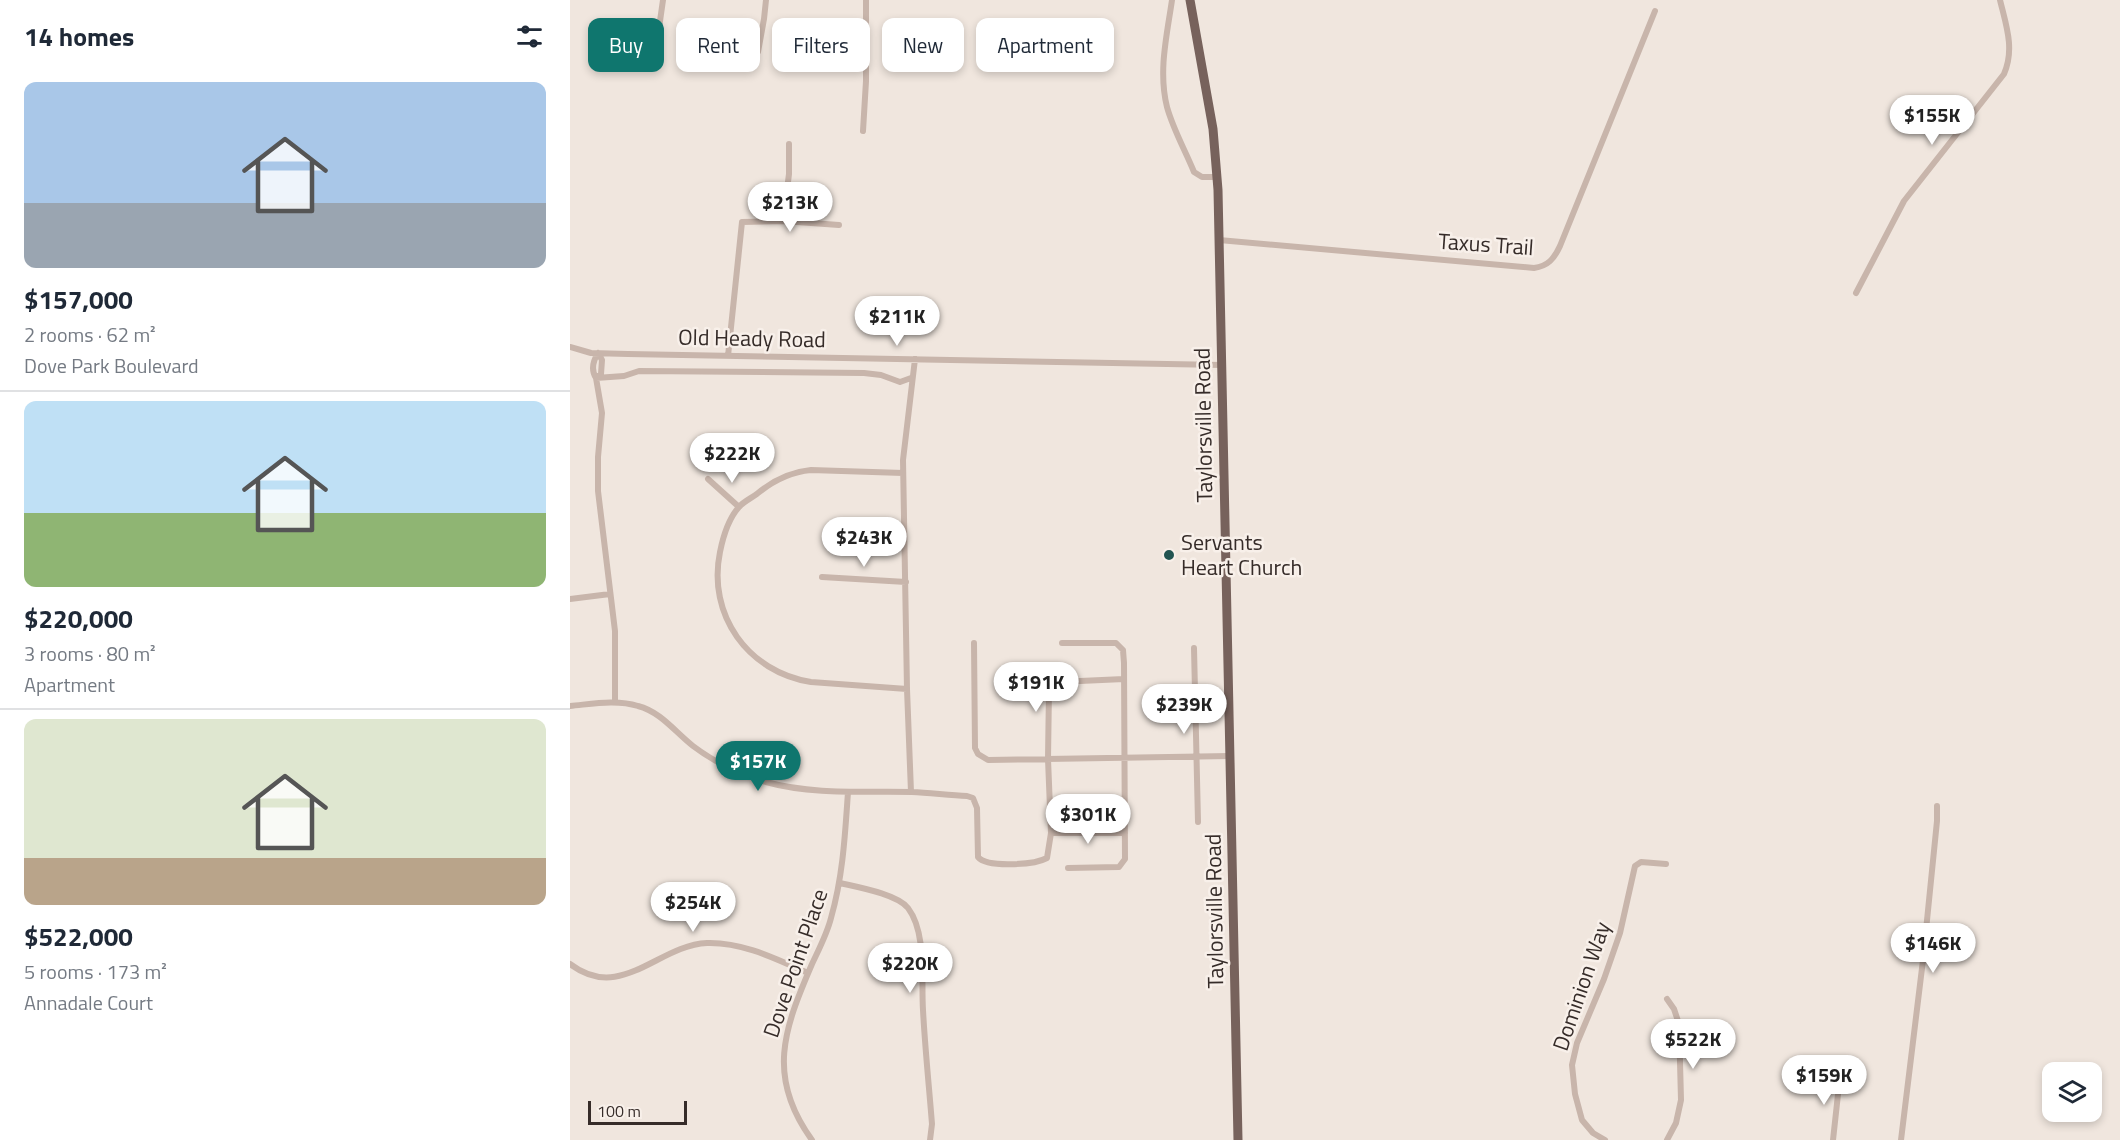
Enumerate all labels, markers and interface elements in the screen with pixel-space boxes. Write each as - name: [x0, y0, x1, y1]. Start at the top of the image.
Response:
- text: 14 homes: [24, 17, 134, 56]
- chip: Buy: [588, 18, 664, 72]
- chip: Rent: [676, 18, 760, 72]
- chip: Filters: [772, 18, 870, 72]
- chip: New: [882, 18, 964, 72]
- chip: Apartment: [976, 18, 1114, 72]
- icon: filters: [513, 20, 546, 53]
- pin: $155K: [1890, 95, 1974, 146]
- text: $155K: [1904, 99, 1960, 130]
- icon: home: [231, 121, 339, 229]
- pin: $213K: [748, 182, 832, 233]
- text: $213K: [762, 186, 818, 217]
- street label: Taxus Trail: [1437, 224, 1535, 264]
- text: $157,000: [24, 280, 133, 319]
- pin: $211K: [855, 296, 939, 347]
- text: $211K: [869, 300, 925, 331]
- text: 2 rooms · 62 m²: [24, 319, 156, 350]
- street label: Old Heady Road: [678, 320, 826, 356]
- street label: Taylorsville Road: [1185, 347, 1221, 503]
- text: Dove Park Boulevard: [24, 350, 199, 381]
- pin: $222K: [690, 433, 774, 484]
- text: $222K: [704, 437, 760, 468]
- icon: home: [231, 440, 339, 548]
- pin: $243K: [822, 517, 906, 568]
- text: $243K: [836, 521, 892, 552]
- place label: Servants Heart Church: [1181, 525, 1302, 584]
- marker: Servants Heart Church: [1162, 548, 1176, 562]
- text: $220,000: [24, 599, 133, 638]
- text: 3 rooms · 80 m²: [24, 638, 156, 669]
- pin: $191K: [994, 662, 1078, 713]
- text: $191K: [1008, 666, 1064, 697]
- text: Apartment: [24, 669, 115, 700]
- pin: $239K: [1142, 684, 1226, 735]
- text: $239K: [1156, 688, 1212, 719]
- pin: $157K: [716, 741, 800, 792]
- text: $157K: [730, 745, 786, 776]
- icon: home: [231, 758, 339, 866]
- pin: $301K: [1046, 794, 1130, 845]
- text: $301K: [1060, 798, 1116, 829]
- street label: Taylorsville Road: [1196, 833, 1232, 989]
- pin: $254K: [651, 882, 735, 933]
- street label: Dove Point Place: [754, 884, 836, 1042]
- text: $254K: [665, 886, 721, 917]
- street label: Dominion Way: [1543, 916, 1619, 1055]
- text: $522,000: [24, 917, 133, 956]
- pin: $146K: [1891, 923, 1975, 974]
- text: $146K: [1905, 927, 1961, 958]
- pin: $220K: [868, 943, 952, 994]
- text: $220K: [882, 947, 938, 978]
- text: 5 rooms · 173 m²: [24, 956, 167, 987]
- text: Annadale Court: [24, 987, 153, 1018]
- pin: $522K: [1651, 1019, 1735, 1070]
- text: $522K: [1665, 1023, 1721, 1054]
- pin: $159K: [1782, 1055, 1866, 1106]
- text: $159K: [1796, 1059, 1852, 1090]
- map controls: [2042, 1062, 2102, 1122]
- button: layers: [2042, 1062, 2102, 1122]
- scale bar: [588, 1098, 687, 1126]
- text: 100 m: [597, 1099, 641, 1123]

